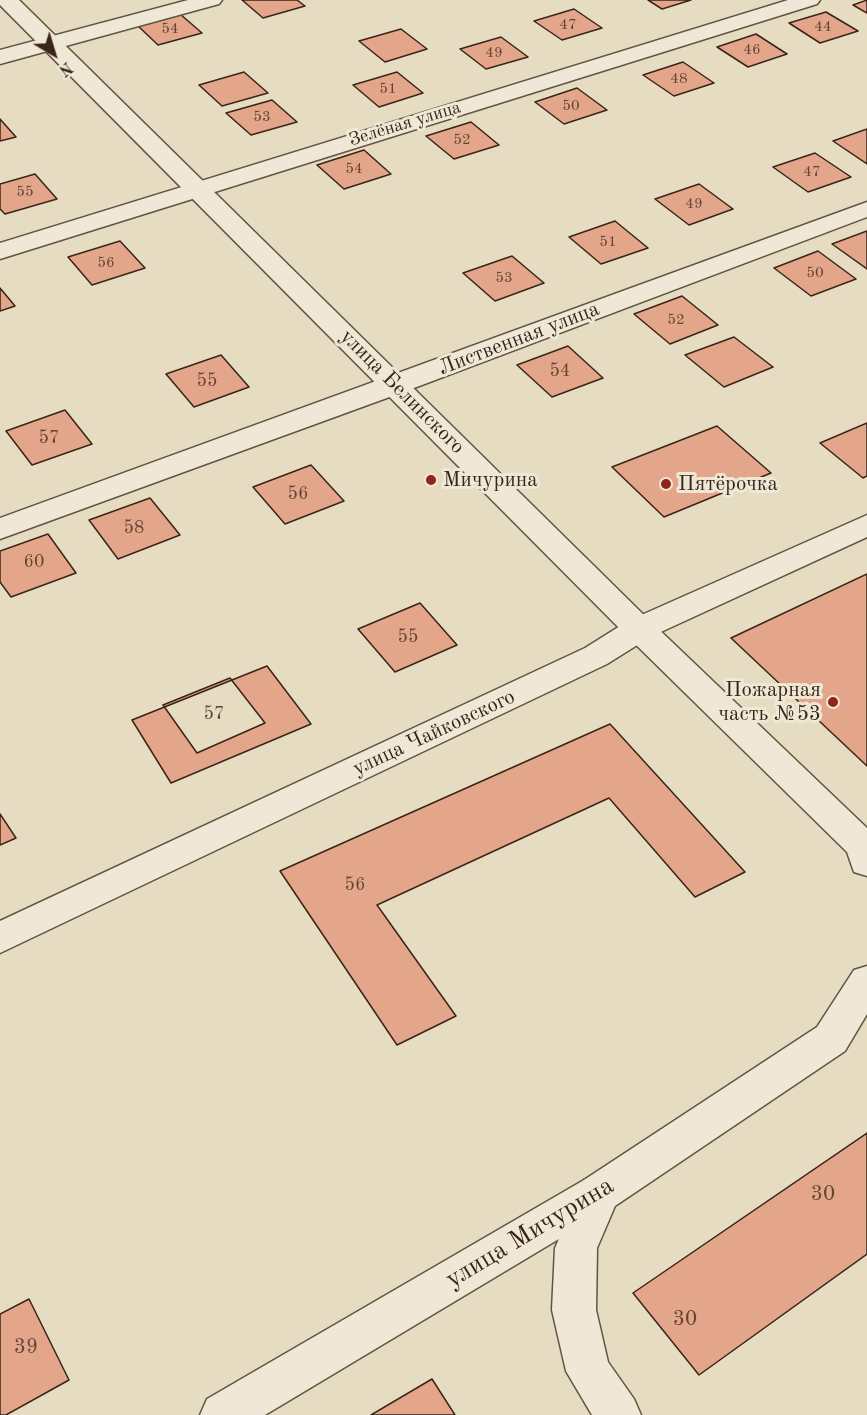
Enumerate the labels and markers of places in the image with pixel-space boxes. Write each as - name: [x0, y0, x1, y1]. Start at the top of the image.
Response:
- place label: Мичурина: [443, 467, 538, 493]
- place label: Пятёрочка: [678, 471, 778, 497]
- marker: Мичурина: [424, 473, 438, 487]
- marker: Пятёрочка: [659, 477, 673, 491]
- place label: Пожарная часть №53: [719, 677, 821, 727]
- marker: Пожарная часть №53: [826, 695, 840, 709]

